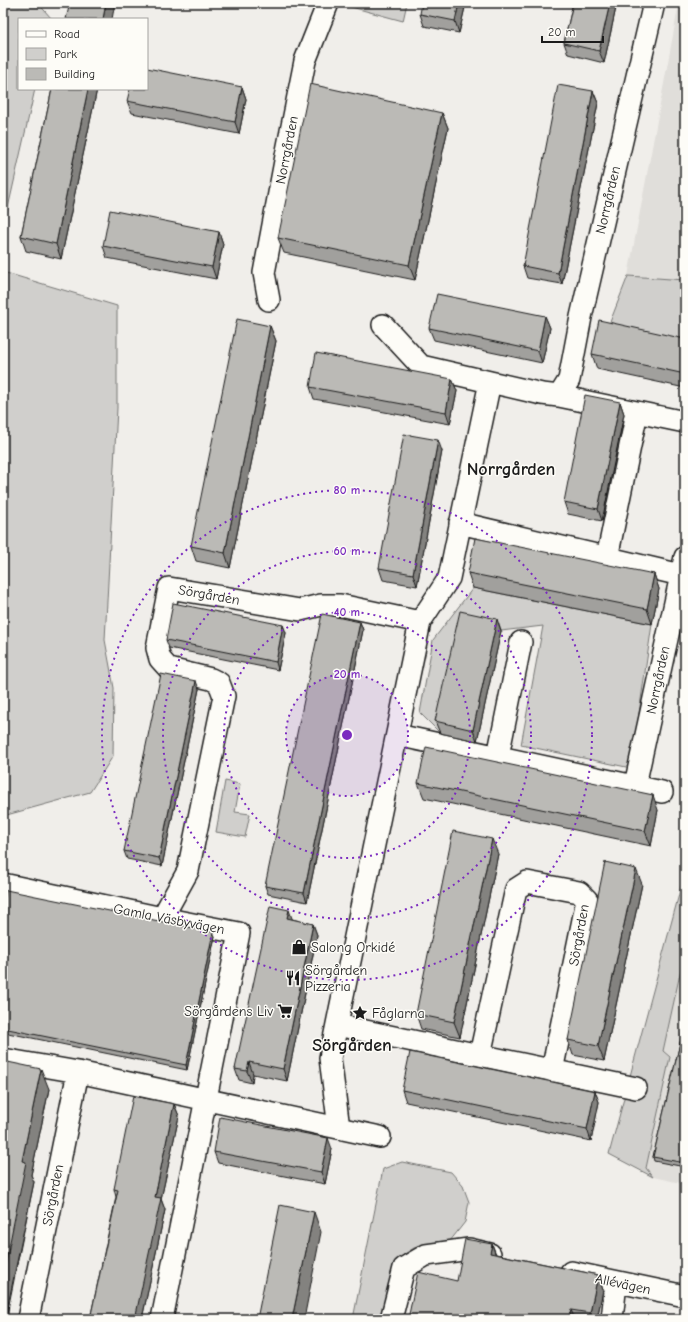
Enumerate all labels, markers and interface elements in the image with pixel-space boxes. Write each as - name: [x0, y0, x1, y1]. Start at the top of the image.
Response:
- legend: [18, 18, 148, 90]
- scale bar: [542, 18, 603, 44]
- text: 20 m: [548, 25, 576, 39]
- text: Road: [54, 27, 80, 41]
- text: Park: [54, 47, 77, 61]
- text: Building: [54, 67, 95, 81]
- street label: Norrgården: [272, 114, 302, 186]
- street label: Norrgården: [592, 164, 624, 236]
- district label: Norrgården: [467, 459, 555, 480]
- text: 80 m: [334, 483, 360, 497]
- text: 60 m: [334, 544, 360, 558]
- street label: Sörgården: [177, 581, 241, 609]
- text: 40 m: [334, 605, 360, 619]
- street label: Norrgården: [642, 644, 674, 716]
- text: 20 m: [334, 667, 360, 681]
- centre of rings: [340, 728, 354, 742]
- street label: Gamla Väsbyvägen: [112, 900, 226, 938]
- street label: Sörgården: [565, 903, 593, 967]
- shop icon: Salong Orkidé: [290, 938, 308, 956]
- place label: Salong Orkidé: [311, 939, 395, 956]
- place label: Sörgården Pizzeria: [305, 962, 367, 995]
- restaurant icon: Sörgården Pizzeria: [284, 969, 302, 987]
- supermarket icon: Sörgårdens Liv: [276, 1002, 294, 1020]
- place label: Sörgårdens Liv: [184, 1003, 273, 1020]
- place icon: Fåglarna: [351, 1004, 369, 1022]
- place label: Fåglarna: [372, 1005, 425, 1022]
- district label: Sörgården: [312, 1035, 392, 1056]
- street label: Sörgården: [39, 1163, 67, 1227]
- street label: Allévägen: [594, 1270, 652, 1298]

